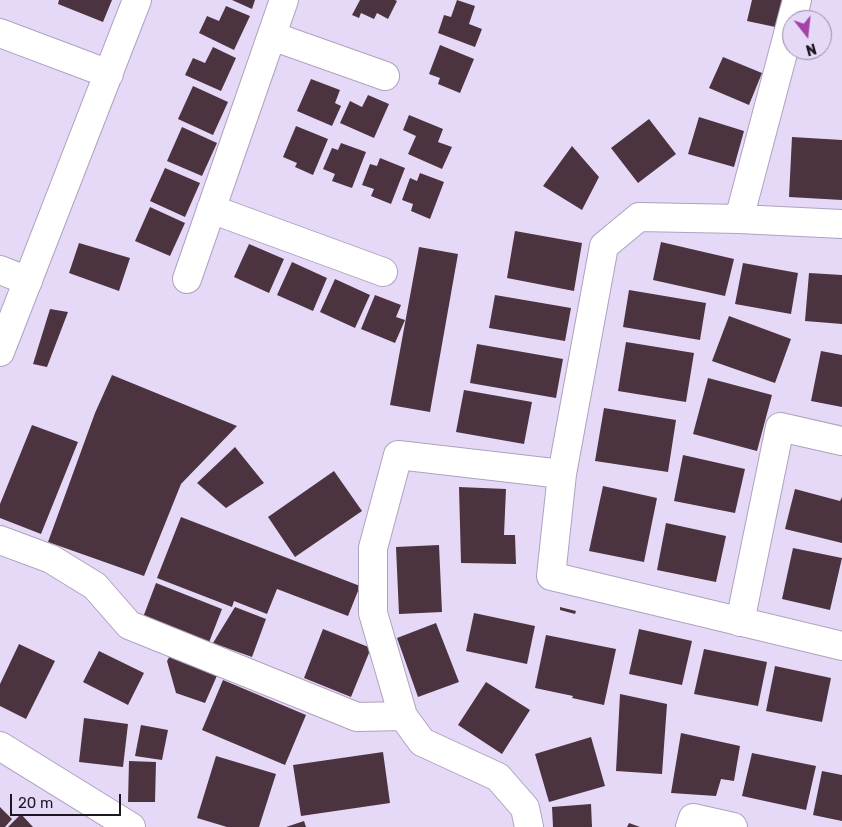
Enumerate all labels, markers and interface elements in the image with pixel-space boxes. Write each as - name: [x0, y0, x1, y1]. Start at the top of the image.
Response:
- north arrow: [782, 10, 832, 60]
- text: N: [804, 39, 818, 58]
- scale bar: [12, 784, 124, 816]
- text: 20 m: [18, 794, 53, 812]

